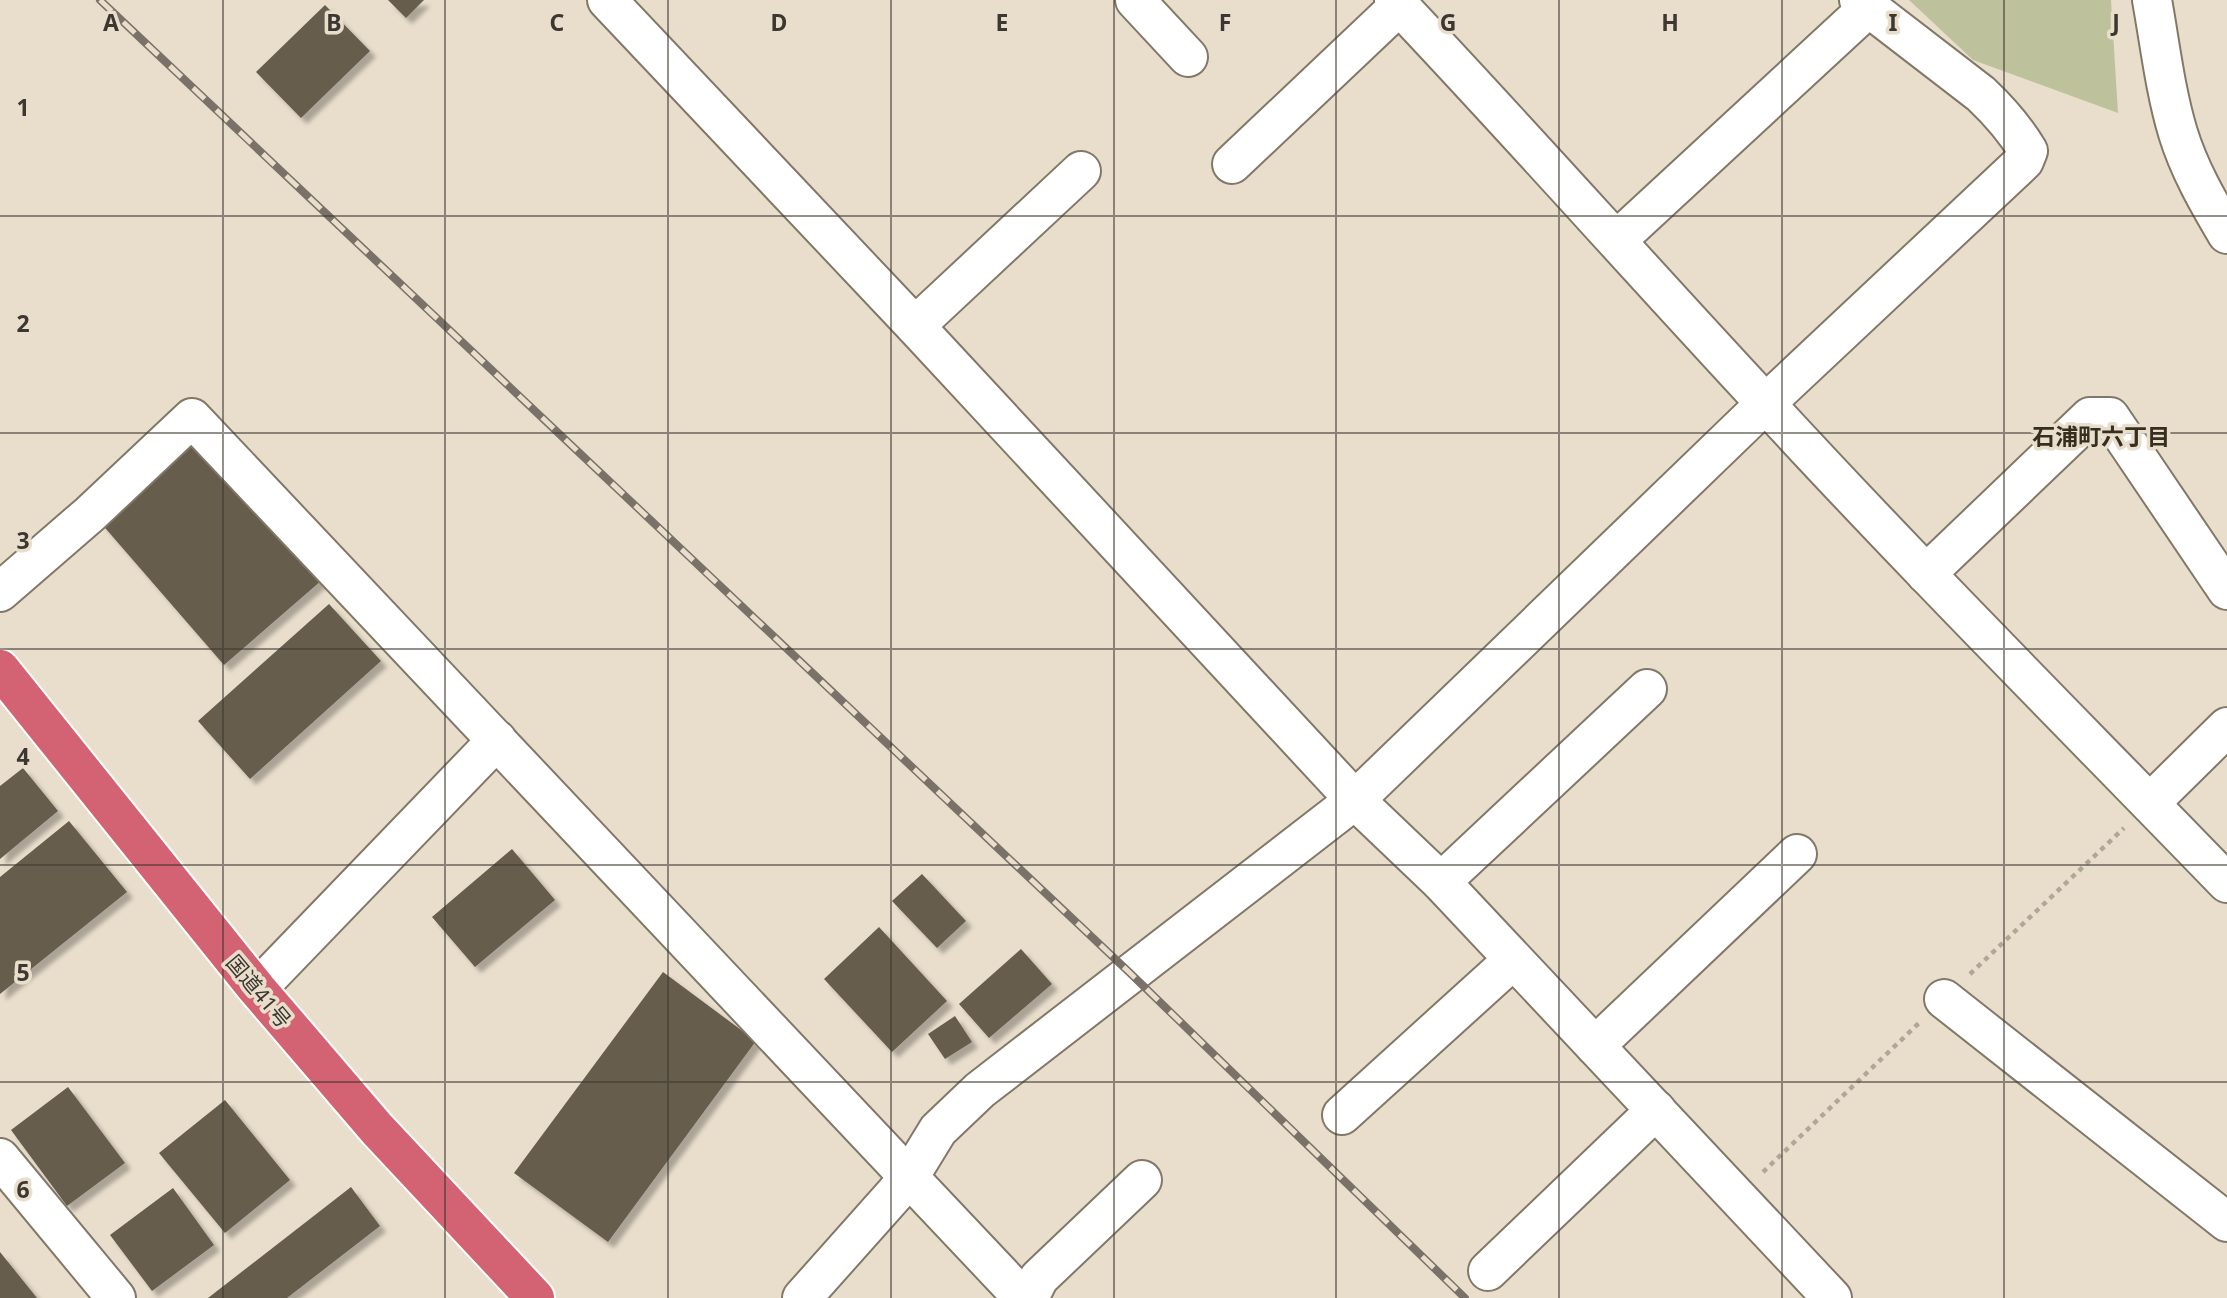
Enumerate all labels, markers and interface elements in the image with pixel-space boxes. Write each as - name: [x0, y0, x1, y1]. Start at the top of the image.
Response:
- text: A: [103, 6, 119, 38]
- text: B: [326, 6, 342, 38]
- text: C: [550, 6, 565, 38]
- text: D: [771, 6, 787, 38]
- text: E: [996, 6, 1008, 38]
- text: F: [1219, 6, 1231, 38]
- text: G: [1440, 6, 1456, 38]
- text: H: [1661, 6, 1679, 38]
- text: I: [1889, 6, 1898, 38]
- text: J: [2110, 6, 2120, 38]
- text: 1: [16, 91, 30, 123]
- text: 2: [16, 307, 30, 339]
- district label: 石浦町六丁目: [2032, 420, 2170, 452]
- text: 3: [16, 524, 30, 556]
- text: 4: [16, 740, 30, 772]
- street label: 国道41号: [220, 949, 298, 1033]
- text: 5: [16, 956, 30, 988]
- text: 6: [16, 1173, 30, 1205]

